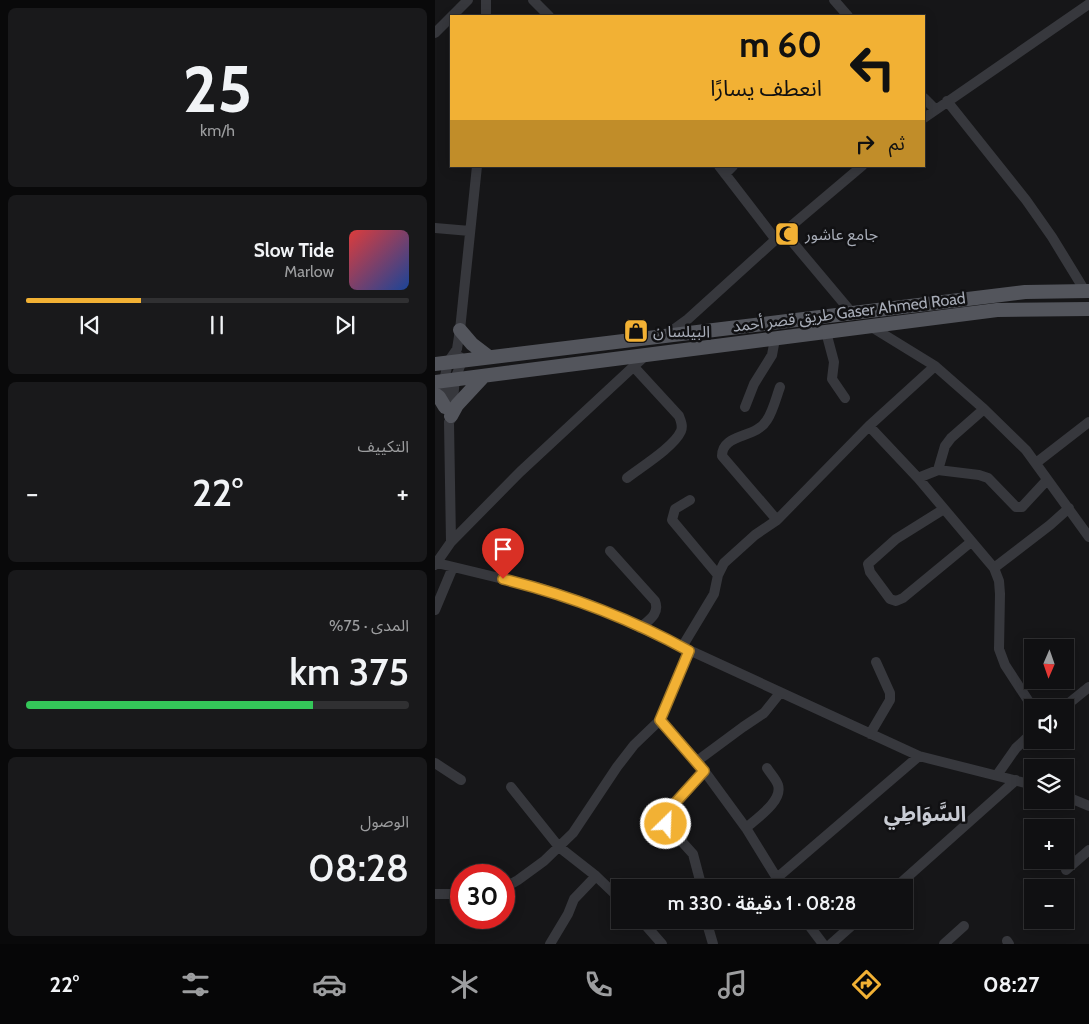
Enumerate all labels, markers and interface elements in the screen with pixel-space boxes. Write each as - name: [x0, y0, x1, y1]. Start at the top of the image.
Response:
- text: 60 m: [739, 23, 822, 66]
- icon: left: [840, 35, 905, 100]
- text: 25: [183, 49, 252, 128]
- text: انعطف يسارًا: [710, 75, 822, 102]
- text: km/h: [200, 121, 235, 140]
- icon: right: [851, 130, 879, 158]
- text: ثم: [889, 132, 905, 155]
- mosque icon: جامع عاشور: [774, 221, 800, 247]
- place label: جامع عاشور: [804, 225, 878, 247]
- text: Slow Tide: [254, 239, 334, 262]
- text: Marlow: [284, 262, 334, 281]
- street label: طريق قصر أحمد Gaser Ahmed Road: [731, 288, 967, 337]
- icon: previous: [76, 311, 104, 339]
- icon: pause: [203, 311, 231, 339]
- icon: next: [331, 311, 359, 339]
- shop icon: البيلسا ن: [623, 318, 649, 344]
- place label: البيلسا ن: [653, 322, 710, 341]
- text: التكييف: [357, 437, 409, 456]
- text: 22°: [192, 469, 243, 516]
- text: −: [26, 476, 38, 510]
- text: +: [397, 476, 409, 510]
- pin: [482, 528, 524, 579]
- icon: arrive: [489, 535, 517, 563]
- text: المدى · 75%: [329, 616, 409, 635]
- north arrow: [1024, 639, 1074, 689]
- map controls: [1024, 639, 1074, 929]
- text: 375 km: [289, 648, 409, 695]
- button: sound: [1024, 699, 1074, 749]
- button: layers: [1024, 759, 1074, 809]
- position arrow: [639, 797, 691, 849]
- district label: السَّوَاطِي: [884, 801, 966, 830]
- text: الوصول: [360, 812, 409, 831]
- button: +: [1024, 819, 1074, 869]
- text: 08:28: [308, 844, 409, 891]
- speed limit sign: 30: [450, 864, 515, 929]
- button: −: [1024, 879, 1074, 929]
- text: 08:28 · 1 دقيقة · 330 m: [668, 892, 856, 915]
- icon: filters: [178, 967, 213, 1002]
- icon: car: [312, 967, 347, 1002]
- icon: climate: [447, 967, 482, 1002]
- icon: phone: [581, 967, 616, 1002]
- icon: music: [715, 967, 750, 1002]
- icon: directions: [849, 967, 884, 1002]
- text: 22°: [50, 971, 79, 998]
- text: 08:27: [983, 971, 1039, 998]

